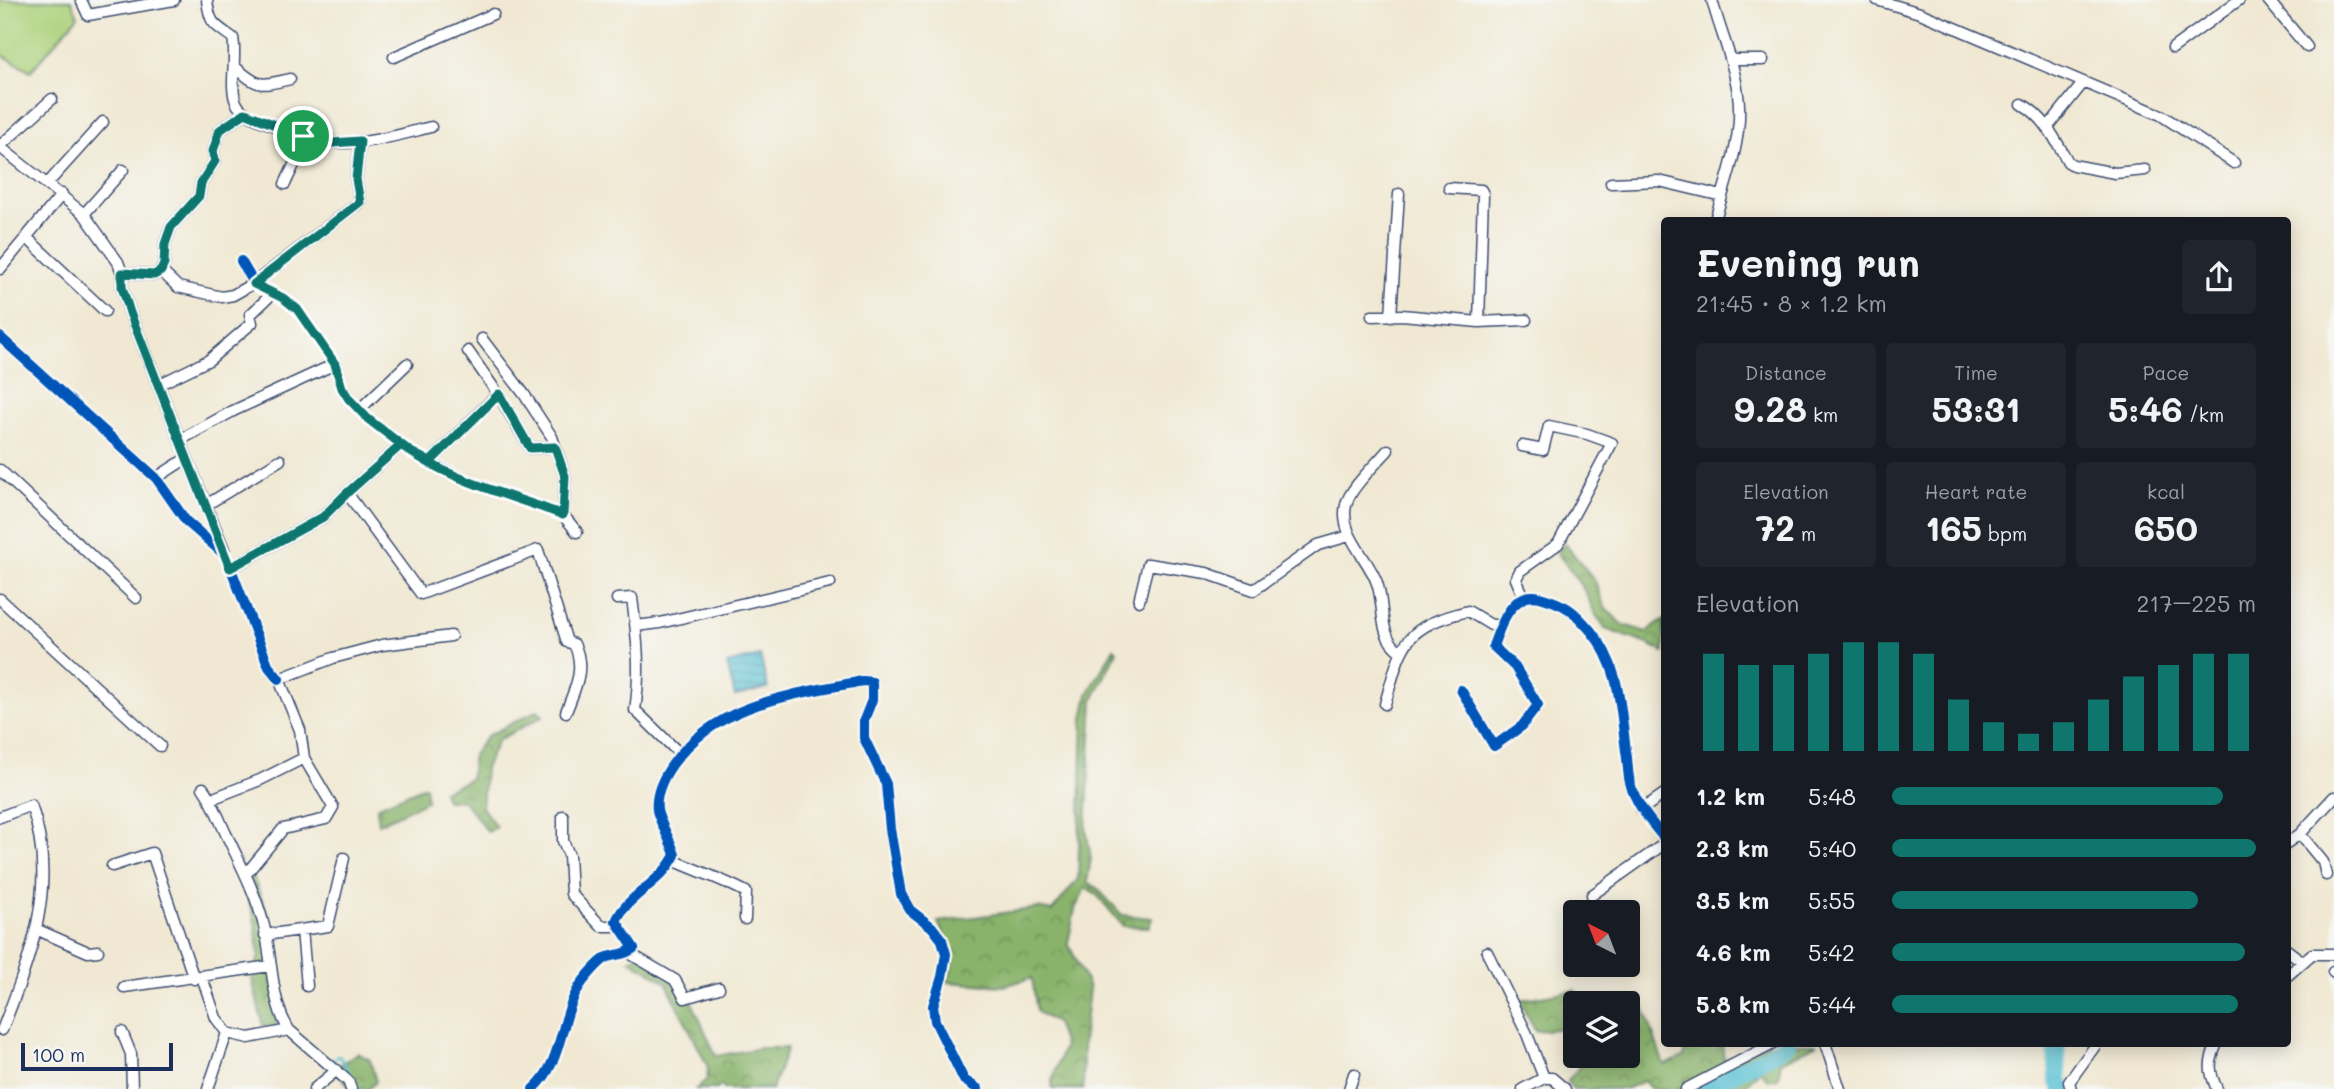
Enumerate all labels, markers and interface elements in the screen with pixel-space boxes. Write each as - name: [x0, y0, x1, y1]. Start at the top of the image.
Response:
- pin: [273, 106, 333, 166]
- icon: arrive: [284, 117, 322, 155]
- text: Evening run: [1696, 237, 1920, 287]
- button: share: [2182, 240, 2256, 314]
- text: 21:45 · 8 × 1.2 km: [1696, 288, 1887, 318]
- text: Distance: [1745, 360, 1827, 385]
- text: Time: [1954, 360, 1998, 385]
- text: Pace: [2143, 360, 2189, 385]
- text: 9.28: [1734, 385, 1807, 431]
- text: 53:31: [1931, 385, 2021, 431]
- text: 5:46: [2108, 385, 2183, 431]
- text: km: [1807, 402, 1838, 427]
- text: /km: [2183, 402, 2224, 427]
- text: Elevation: [1743, 479, 1829, 504]
- text: Heart rate: [1925, 479, 2027, 504]
- text: kcal: [2147, 479, 2185, 504]
- text: 72: [1756, 504, 1795, 550]
- text: 165: [1925, 504, 1982, 550]
- text: 650: [2134, 504, 2198, 550]
- text: m: [1795, 521, 1816, 546]
- text: bpm: [1982, 521, 2027, 546]
- text: Elevation: [1696, 588, 1799, 618]
- text: 217–225 m: [2137, 588, 2256, 618]
- text: 1.2 km: [1696, 781, 1765, 811]
- text: 5:48: [1808, 781, 1856, 811]
- text: 2.3 km: [1696, 833, 1769, 863]
- text: 5:40: [1808, 833, 1856, 863]
- text: 3.5 km: [1696, 885, 1769, 915]
- text: 5:55: [1808, 885, 1855, 915]
- north arrow: [1563, 900, 1640, 976]
- map controls: [1563, 900, 1640, 1068]
- text: 4.6 km: [1696, 937, 1771, 967]
- text: 5:42: [1808, 937, 1855, 967]
- text: 5.8 km: [1696, 989, 1770, 1019]
- text: 5:44: [1808, 989, 1856, 1019]
- button: layers: [1563, 991, 1640, 1068]
- scale bar: [21, 1040, 173, 1072]
- text: 100 m: [32, 1042, 85, 1067]

